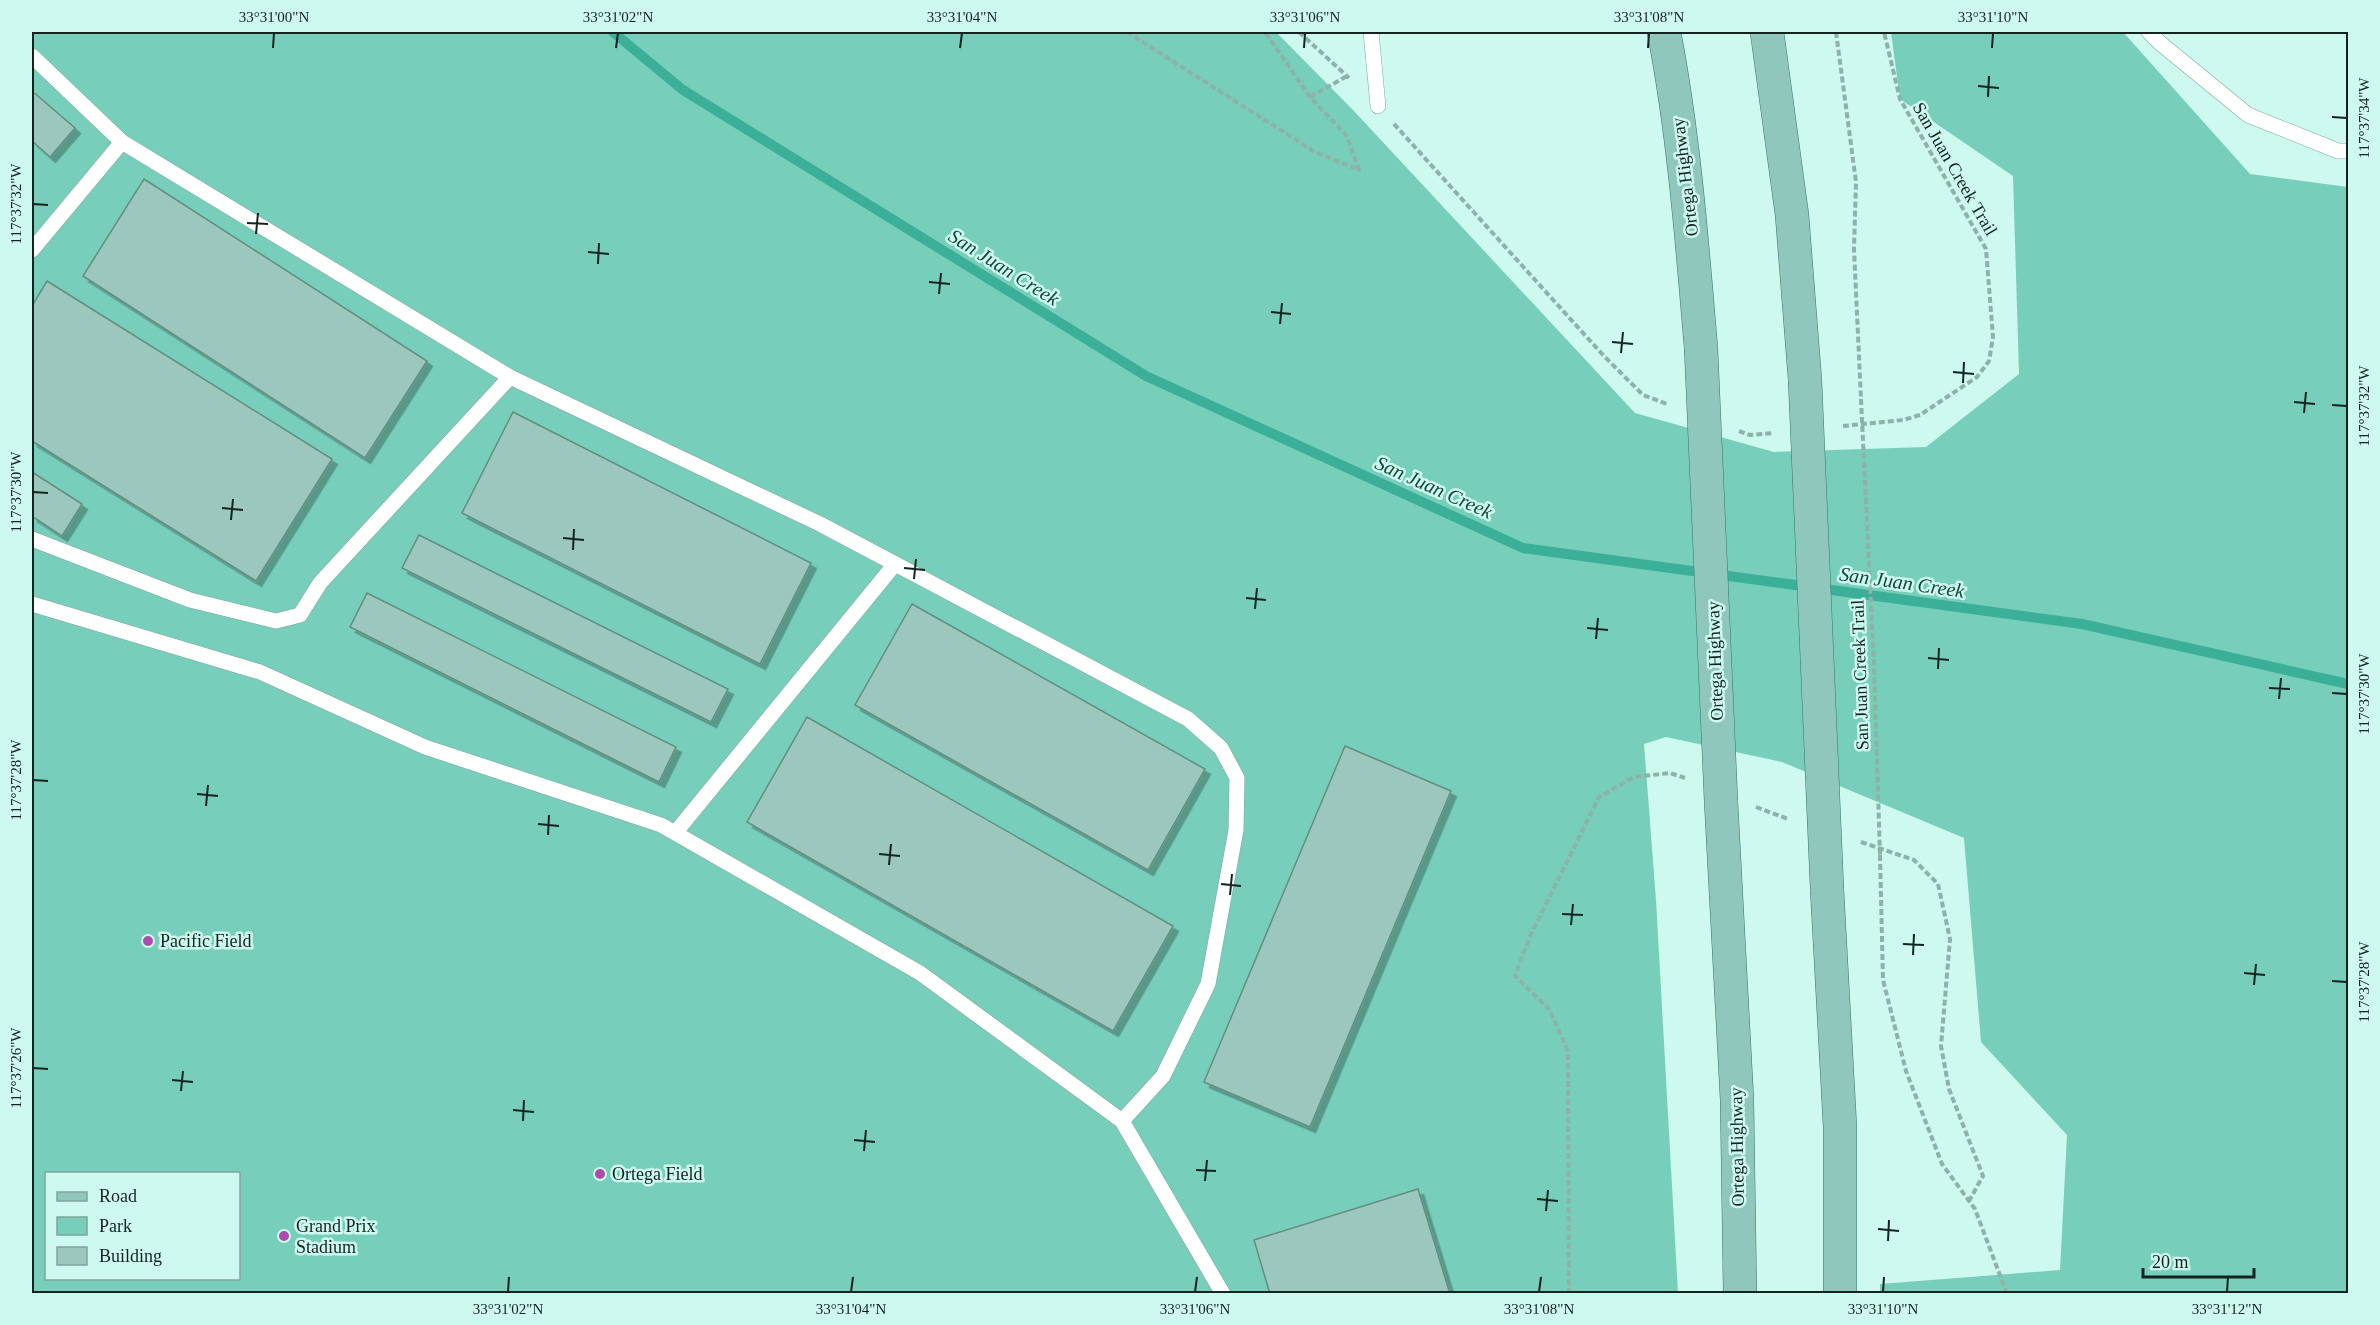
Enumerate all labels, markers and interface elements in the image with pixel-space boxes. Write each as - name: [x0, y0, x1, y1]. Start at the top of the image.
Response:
- text: 33°31'00"N: [239, 9, 309, 25]
- text: 33°31'02"N: [583, 9, 653, 25]
- text: 33°31'04"N: [927, 9, 997, 25]
- text: 33°31'06"N: [1270, 9, 1340, 25]
- text: 33°31'08"N: [1614, 9, 1684, 25]
- text: 33°31'10"N: [1958, 9, 2028, 25]
- text: 117°37'34"W: [2356, 77, 2372, 158]
- street label: San Juan Creek Trail: [1909, 99, 2001, 239]
- street label: Ortega Highway: [1668, 116, 1702, 238]
- text: 117°37'32"W: [8, 163, 24, 244]
- water label: San Juan Creek: [945, 224, 1064, 310]
- text: 117°37'32"W: [2356, 365, 2372, 446]
- text: 117°37'30"W: [8, 451, 24, 532]
- water label: San Juan Creek: [1372, 451, 1497, 523]
- water label: San Juan Creek: [1838, 562, 1967, 602]
- street label: San Juan Creek Trail: [1847, 599, 1873, 751]
- street label: Ortega Highway: [1703, 601, 1727, 721]
- text: 117°37'30"W: [2356, 653, 2372, 734]
- text: 117°37'28"W: [8, 739, 24, 820]
- place label: Pacific Field: [160, 931, 251, 951]
- marker: Pacific Field: [141, 934, 155, 948]
- text: 117°37'28"W: [2356, 941, 2372, 1022]
- text: 117°37'26"W: [8, 1027, 24, 1108]
- street label: Ortega Highway: [1726, 1087, 1748, 1207]
- place label: Ortega Field: [612, 1164, 702, 1184]
- marker: Ortega Field: [593, 1167, 607, 1181]
- legend: [45, 1172, 240, 1280]
- text: Road: [99, 1186, 137, 1206]
- text: Park: [99, 1216, 132, 1236]
- place label: Grand Prix Stadium: [296, 1216, 376, 1257]
- marker: Grand Prix Stadium: [277, 1229, 291, 1243]
- scale bar: [2143, 1241, 2254, 1279]
- text: Building: [99, 1246, 162, 1266]
- text: 20 m: [2152, 1252, 2189, 1272]
- text: 33°31'02"N: [473, 1301, 543, 1317]
- text: 33°31'04"N: [816, 1301, 886, 1317]
- text: 33°31'06"N: [1160, 1301, 1230, 1317]
- text: 33°31'08"N: [1504, 1301, 1574, 1317]
- text: 33°31'10"N: [1848, 1301, 1918, 1317]
- text: 33°31'12"N: [2192, 1301, 2262, 1317]

